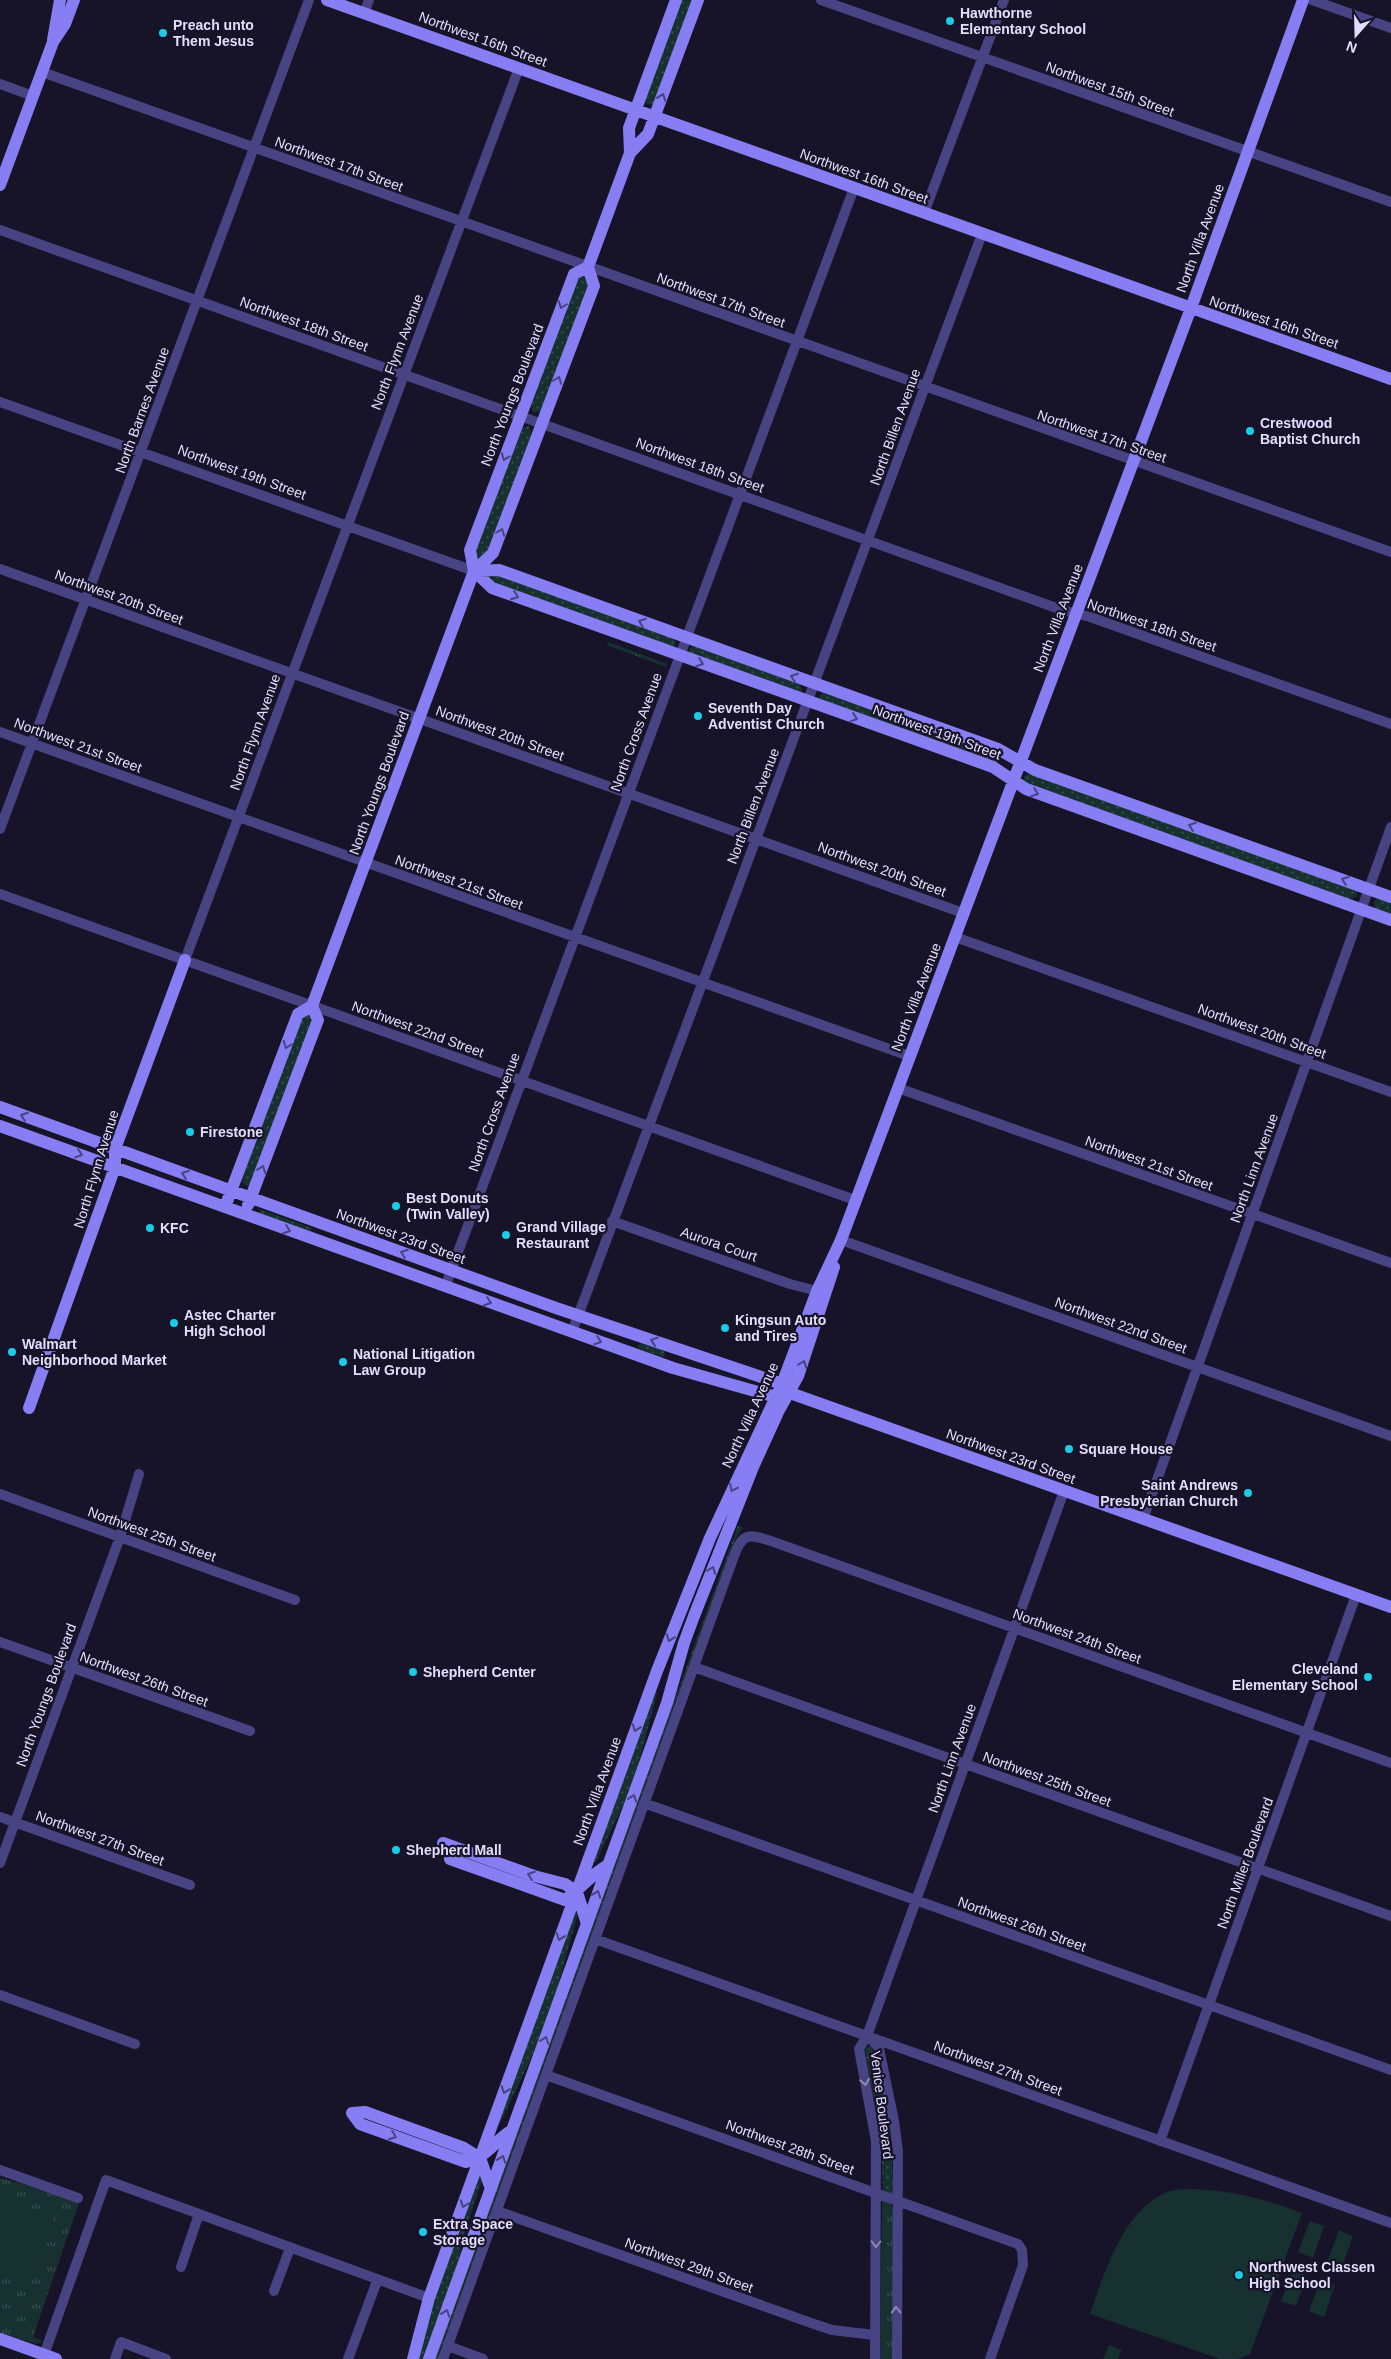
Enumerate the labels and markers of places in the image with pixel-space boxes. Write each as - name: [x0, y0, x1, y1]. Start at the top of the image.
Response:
- place label: Hawthorne Elementary School: [960, 5, 1086, 37]
- marker: Hawthorne Elementary School: [944, 15, 956, 27]
- place label: Preach unto Them Jesus: [173, 17, 254, 49]
- marker: Preach unto Them Jesus: [157, 27, 169, 39]
- place label: Crestwood Baptist Church: [1260, 415, 1360, 447]
- marker: Crestwood Baptist Church: [1244, 425, 1256, 437]
- place label: Seventh Day Adventist Church: [708, 700, 825, 732]
- marker: Seventh Day Adventist Church: [692, 710, 704, 722]
- place label: Firestone: [200, 1124, 263, 1140]
- marker: Firestone: [184, 1126, 196, 1138]
- place label: Best Donuts (Twin Valley): [406, 1190, 490, 1222]
- marker: Best Donuts (Twin Valley): [390, 1200, 402, 1212]
- place label: Grand Village Restaurant: [516, 1219, 606, 1251]
- place label: KFC: [160, 1220, 189, 1236]
- marker: KFC: [144, 1222, 156, 1234]
- marker: Grand Village Restaurant: [500, 1229, 512, 1241]
- place label: Astec Charter High School: [184, 1307, 276, 1339]
- place label: Kingsun Auto and Tires: [735, 1312, 826, 1344]
- marker: Astec Charter High School: [168, 1317, 180, 1329]
- marker: Kingsun Auto and Tires: [719, 1322, 731, 1334]
- place label: Walmart Neighborhood Market: [22, 1336, 167, 1368]
- marker: Walmart Neighborhood Market: [6, 1346, 18, 1358]
- place label: National Litigation Law Group: [353, 1346, 475, 1378]
- marker: National Litigation Law Group: [337, 1356, 349, 1368]
- place label: Square House: [1079, 1441, 1173, 1457]
- marker: Square House: [1063, 1443, 1075, 1455]
- place label: Saint Andrews Presbyterian Church: [1100, 1477, 1238, 1509]
- marker: Saint Andrews Presbyterian Church: [1242, 1487, 1254, 1499]
- place label: Cleveland Elementary School: [1232, 1661, 1358, 1693]
- place label: Shepherd Center: [423, 1664, 536, 1680]
- marker: Shepherd Center: [407, 1666, 419, 1678]
- marker: Cleveland Elementary School: [1362, 1671, 1374, 1683]
- place label: Shepherd Mall: [406, 1842, 502, 1858]
- marker: Shepherd Mall: [390, 1844, 402, 1856]
- place label: Extra Space Storage: [433, 2216, 513, 2248]
- marker: Extra Space Storage: [417, 2226, 429, 2238]
- place label: Northwest Classen High School: [1249, 2259, 1375, 2291]
- marker: Northwest Classen High School: [1233, 2269, 1245, 2281]

